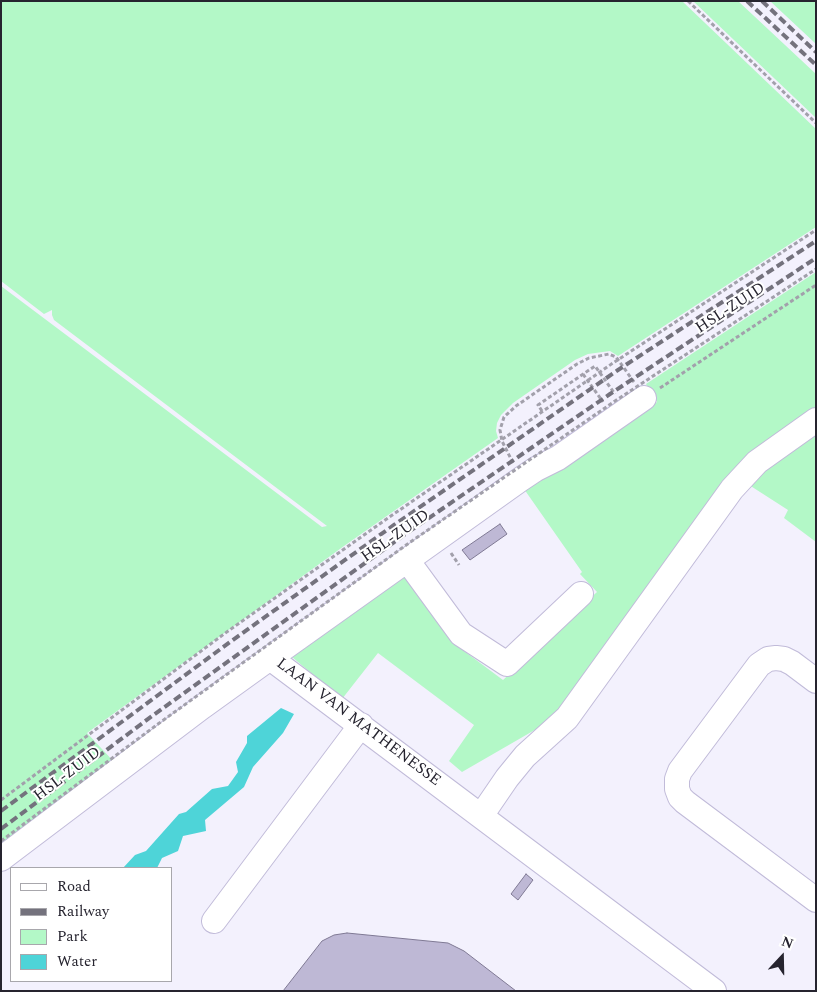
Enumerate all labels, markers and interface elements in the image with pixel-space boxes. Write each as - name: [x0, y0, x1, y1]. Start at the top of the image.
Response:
- street label: HSL-ZUID: [693, 279, 769, 339]
- street label: HSL-ZUID: [358, 506, 434, 568]
- street label: LAAN VAN MATHENESSE: [272, 655, 444, 791]
- street label: HSL-ZUID: [31, 744, 105, 806]
- legend: [10, 867, 172, 982]
- text: Road: [57, 875, 91, 898]
- text: Railway: [57, 900, 109, 923]
- text: Park: [57, 925, 88, 948]
- text: N: [778, 931, 797, 954]
- north arrow: [757, 932, 807, 982]
- text: Water: [57, 950, 97, 973]

